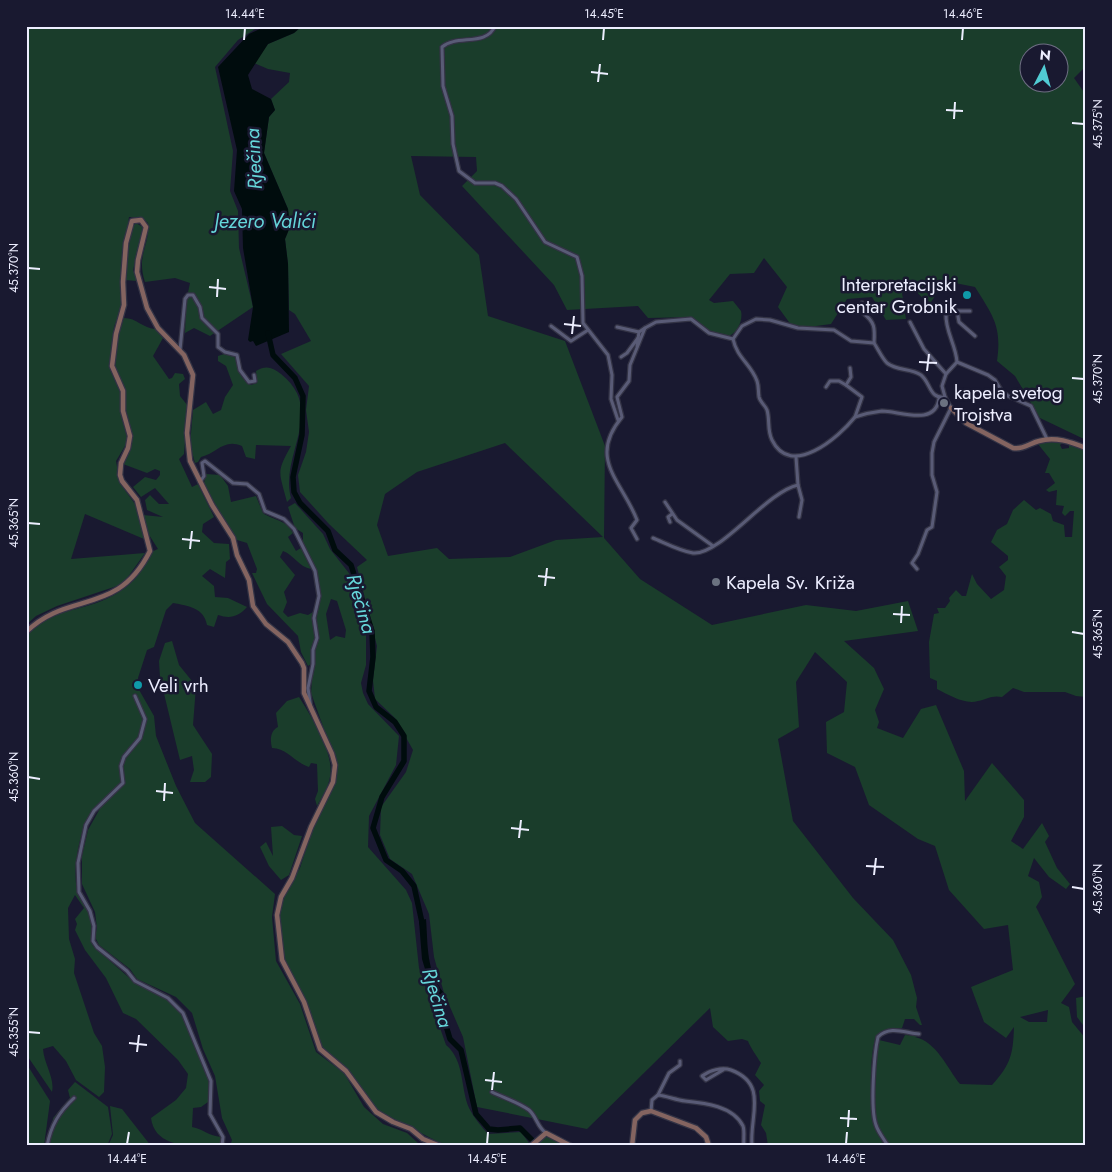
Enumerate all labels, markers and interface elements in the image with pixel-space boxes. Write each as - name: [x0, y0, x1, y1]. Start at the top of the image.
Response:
- text: 14.44°E: [225, 5, 265, 23]
- text: 14.45°E: [584, 5, 624, 23]
- text: 14.46°E: [943, 5, 983, 23]
- north arrow: [1020, 42, 1070, 92]
- text: N: [1039, 45, 1052, 66]
- text: 45.375°N: [1089, 99, 1107, 149]
- water label: Rječina: [238, 128, 270, 190]
- water label: Jezero Valići: [210, 207, 317, 236]
- text: 45.370°N: [5, 243, 23, 293]
- place label: Interpretacijski centar Grobnik: [837, 271, 958, 320]
- marker: Interpretacijski centar Grobnik: [961, 289, 973, 301]
- text: 45.370°N: [1089, 354, 1107, 404]
- place label: kapela svetog Trojstva: [954, 379, 1063, 428]
- marker: kapela svetog Trojstva: [938, 397, 950, 409]
- text: 45.365°N: [5, 498, 23, 548]
- place label: Kapela Sv. Križa: [726, 569, 855, 596]
- water label: Rječina: [339, 571, 383, 637]
- marker: Kapela Sv. Križa: [710, 576, 722, 588]
- text: 45.365°N: [1089, 609, 1107, 659]
- place label: Veli vrh: [148, 672, 209, 699]
- marker: Veli vrh: [132, 679, 144, 691]
- text: 45.360°N: [5, 752, 23, 802]
- text: 45.360°N: [1089, 864, 1107, 914]
- water label: Rječina: [414, 964, 460, 1032]
- text: 45.355°N: [5, 1007, 23, 1057]
- text: 14.44°E: [107, 1150, 147, 1168]
- text: 14.45°E: [467, 1150, 507, 1168]
- text: 14.46°E: [826, 1150, 866, 1168]

